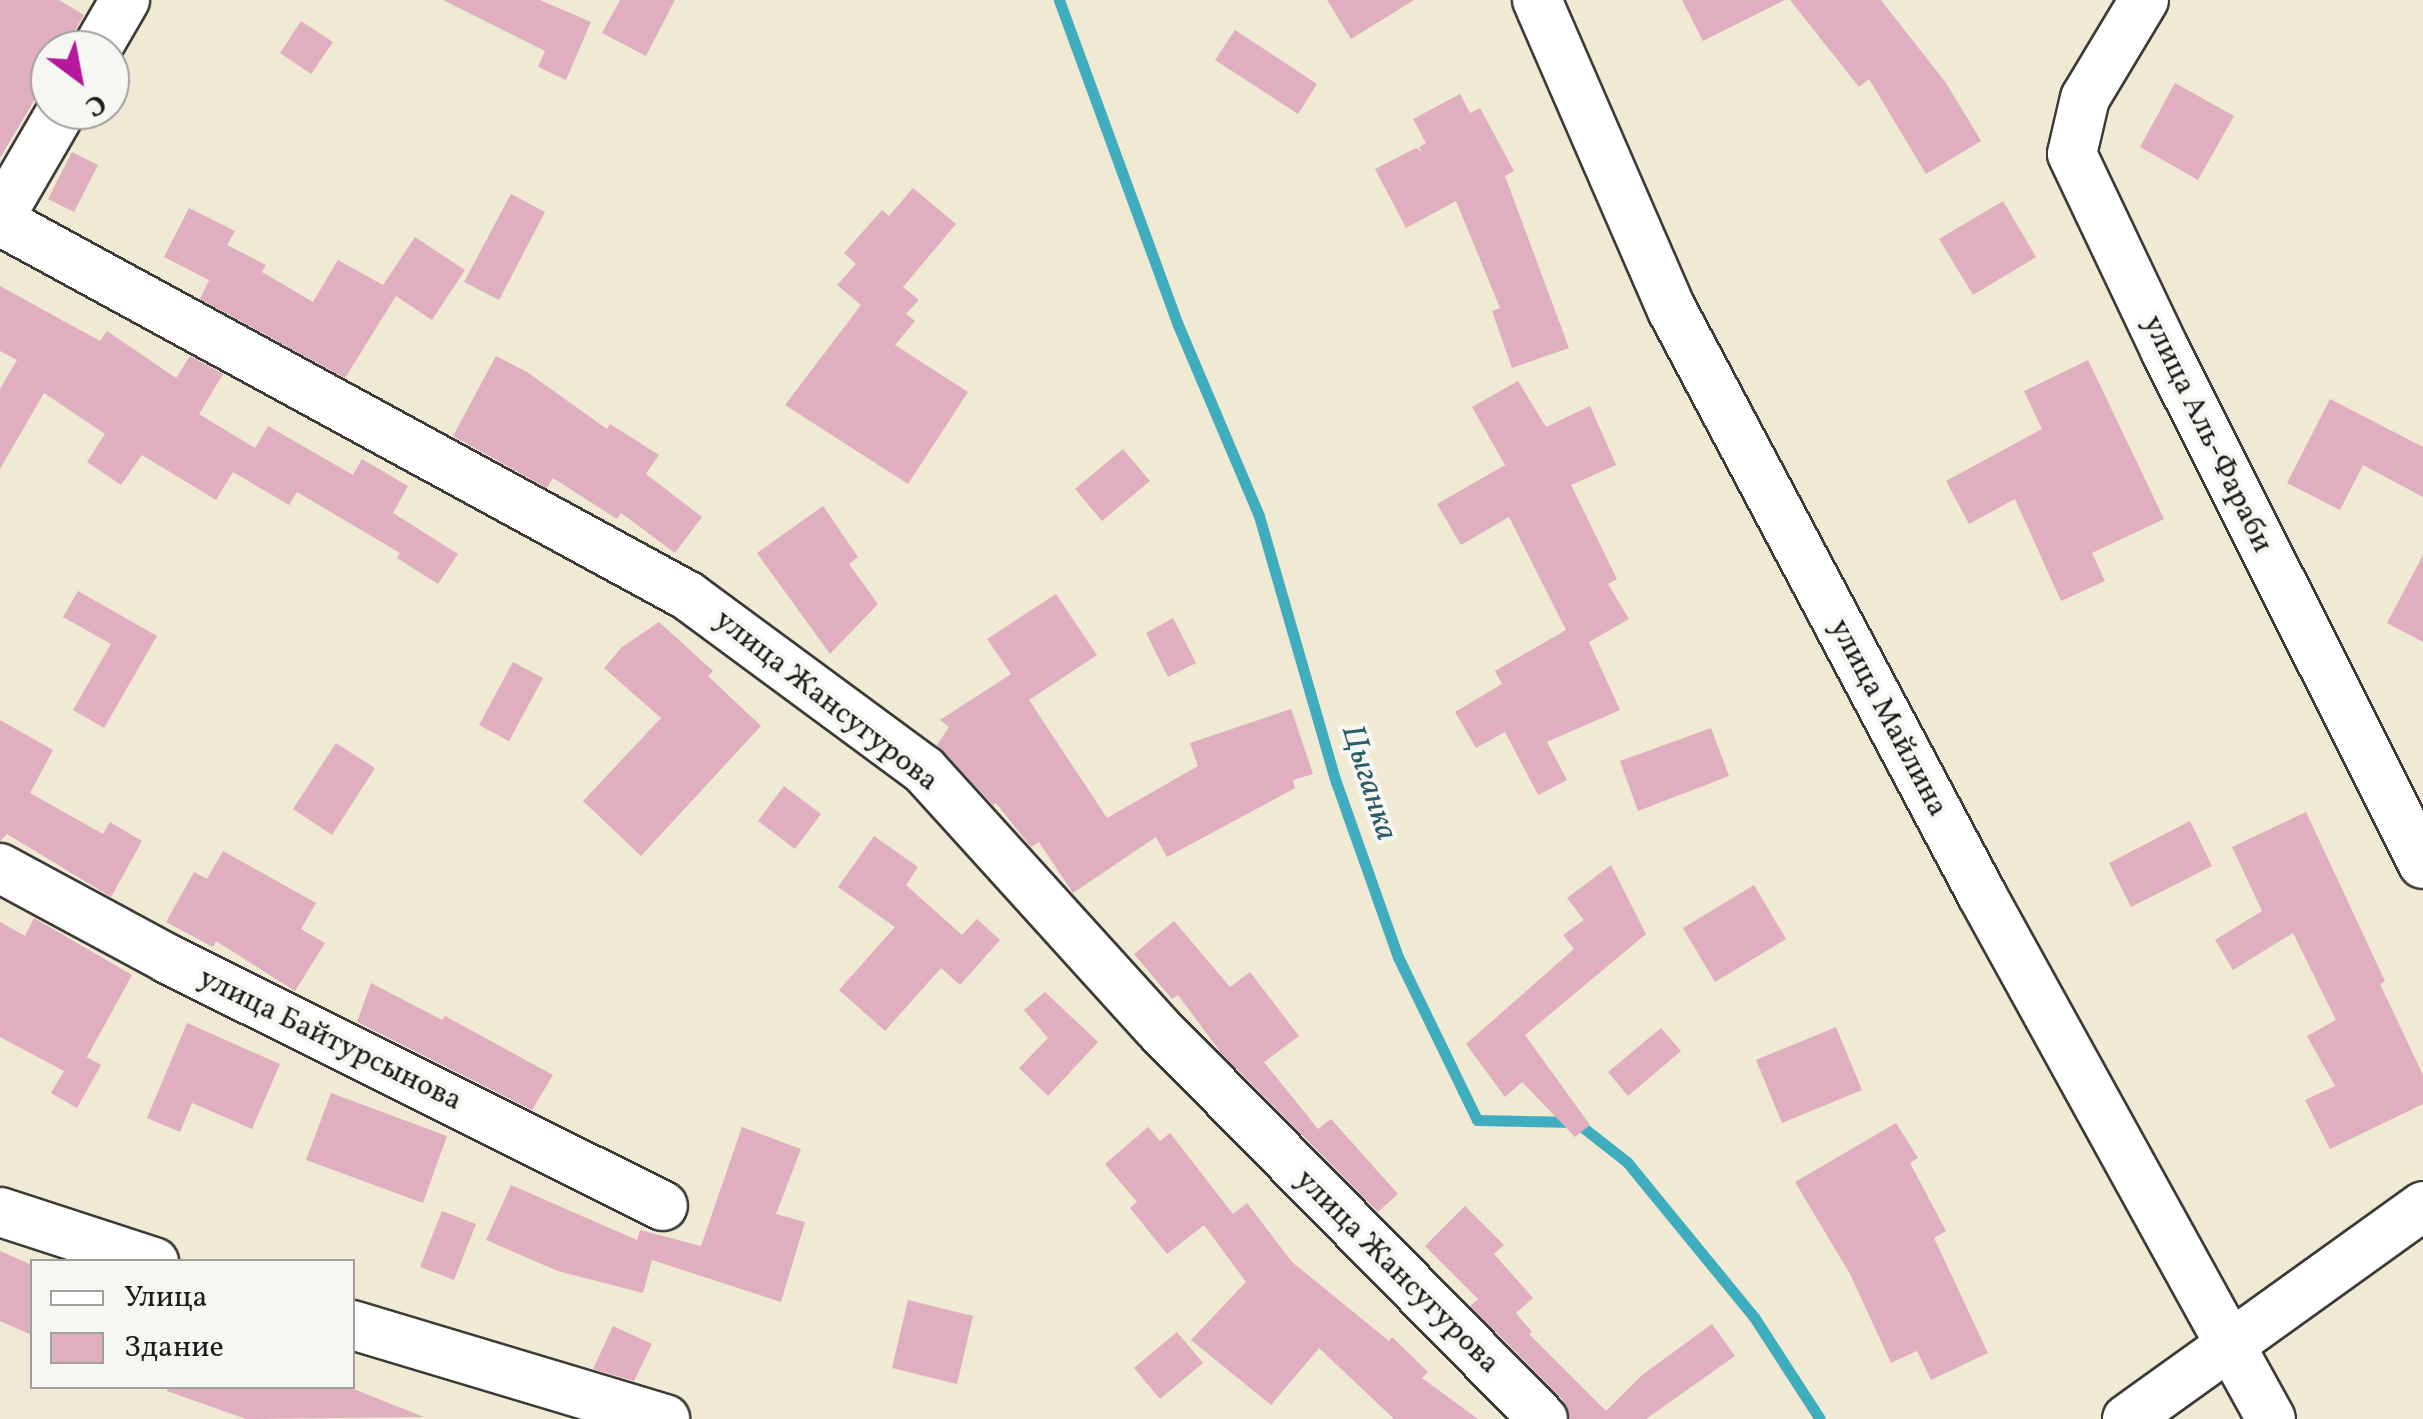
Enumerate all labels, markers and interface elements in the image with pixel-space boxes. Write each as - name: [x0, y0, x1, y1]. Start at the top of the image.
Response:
- north arrow: [30, 30, 130, 130]
- text: С: [77, 83, 113, 125]
- street label: улица Аль-Фараби: [2134, 310, 2280, 558]
- street label: улица Жансугурова: [707, 602, 945, 800]
- street label: улица Майлина: [1821, 613, 1955, 823]
- water label: Цыганка: [1331, 721, 1405, 845]
- street label: улица Байтурсынова: [192, 961, 468, 1119]
- street label: улица Жансугурова: [1287, 1162, 1507, 1382]
- legend: [30, 1259, 355, 1389]
- text: Улица: [124, 1277, 207, 1319]
- text: Здание: [124, 1327, 224, 1369]

